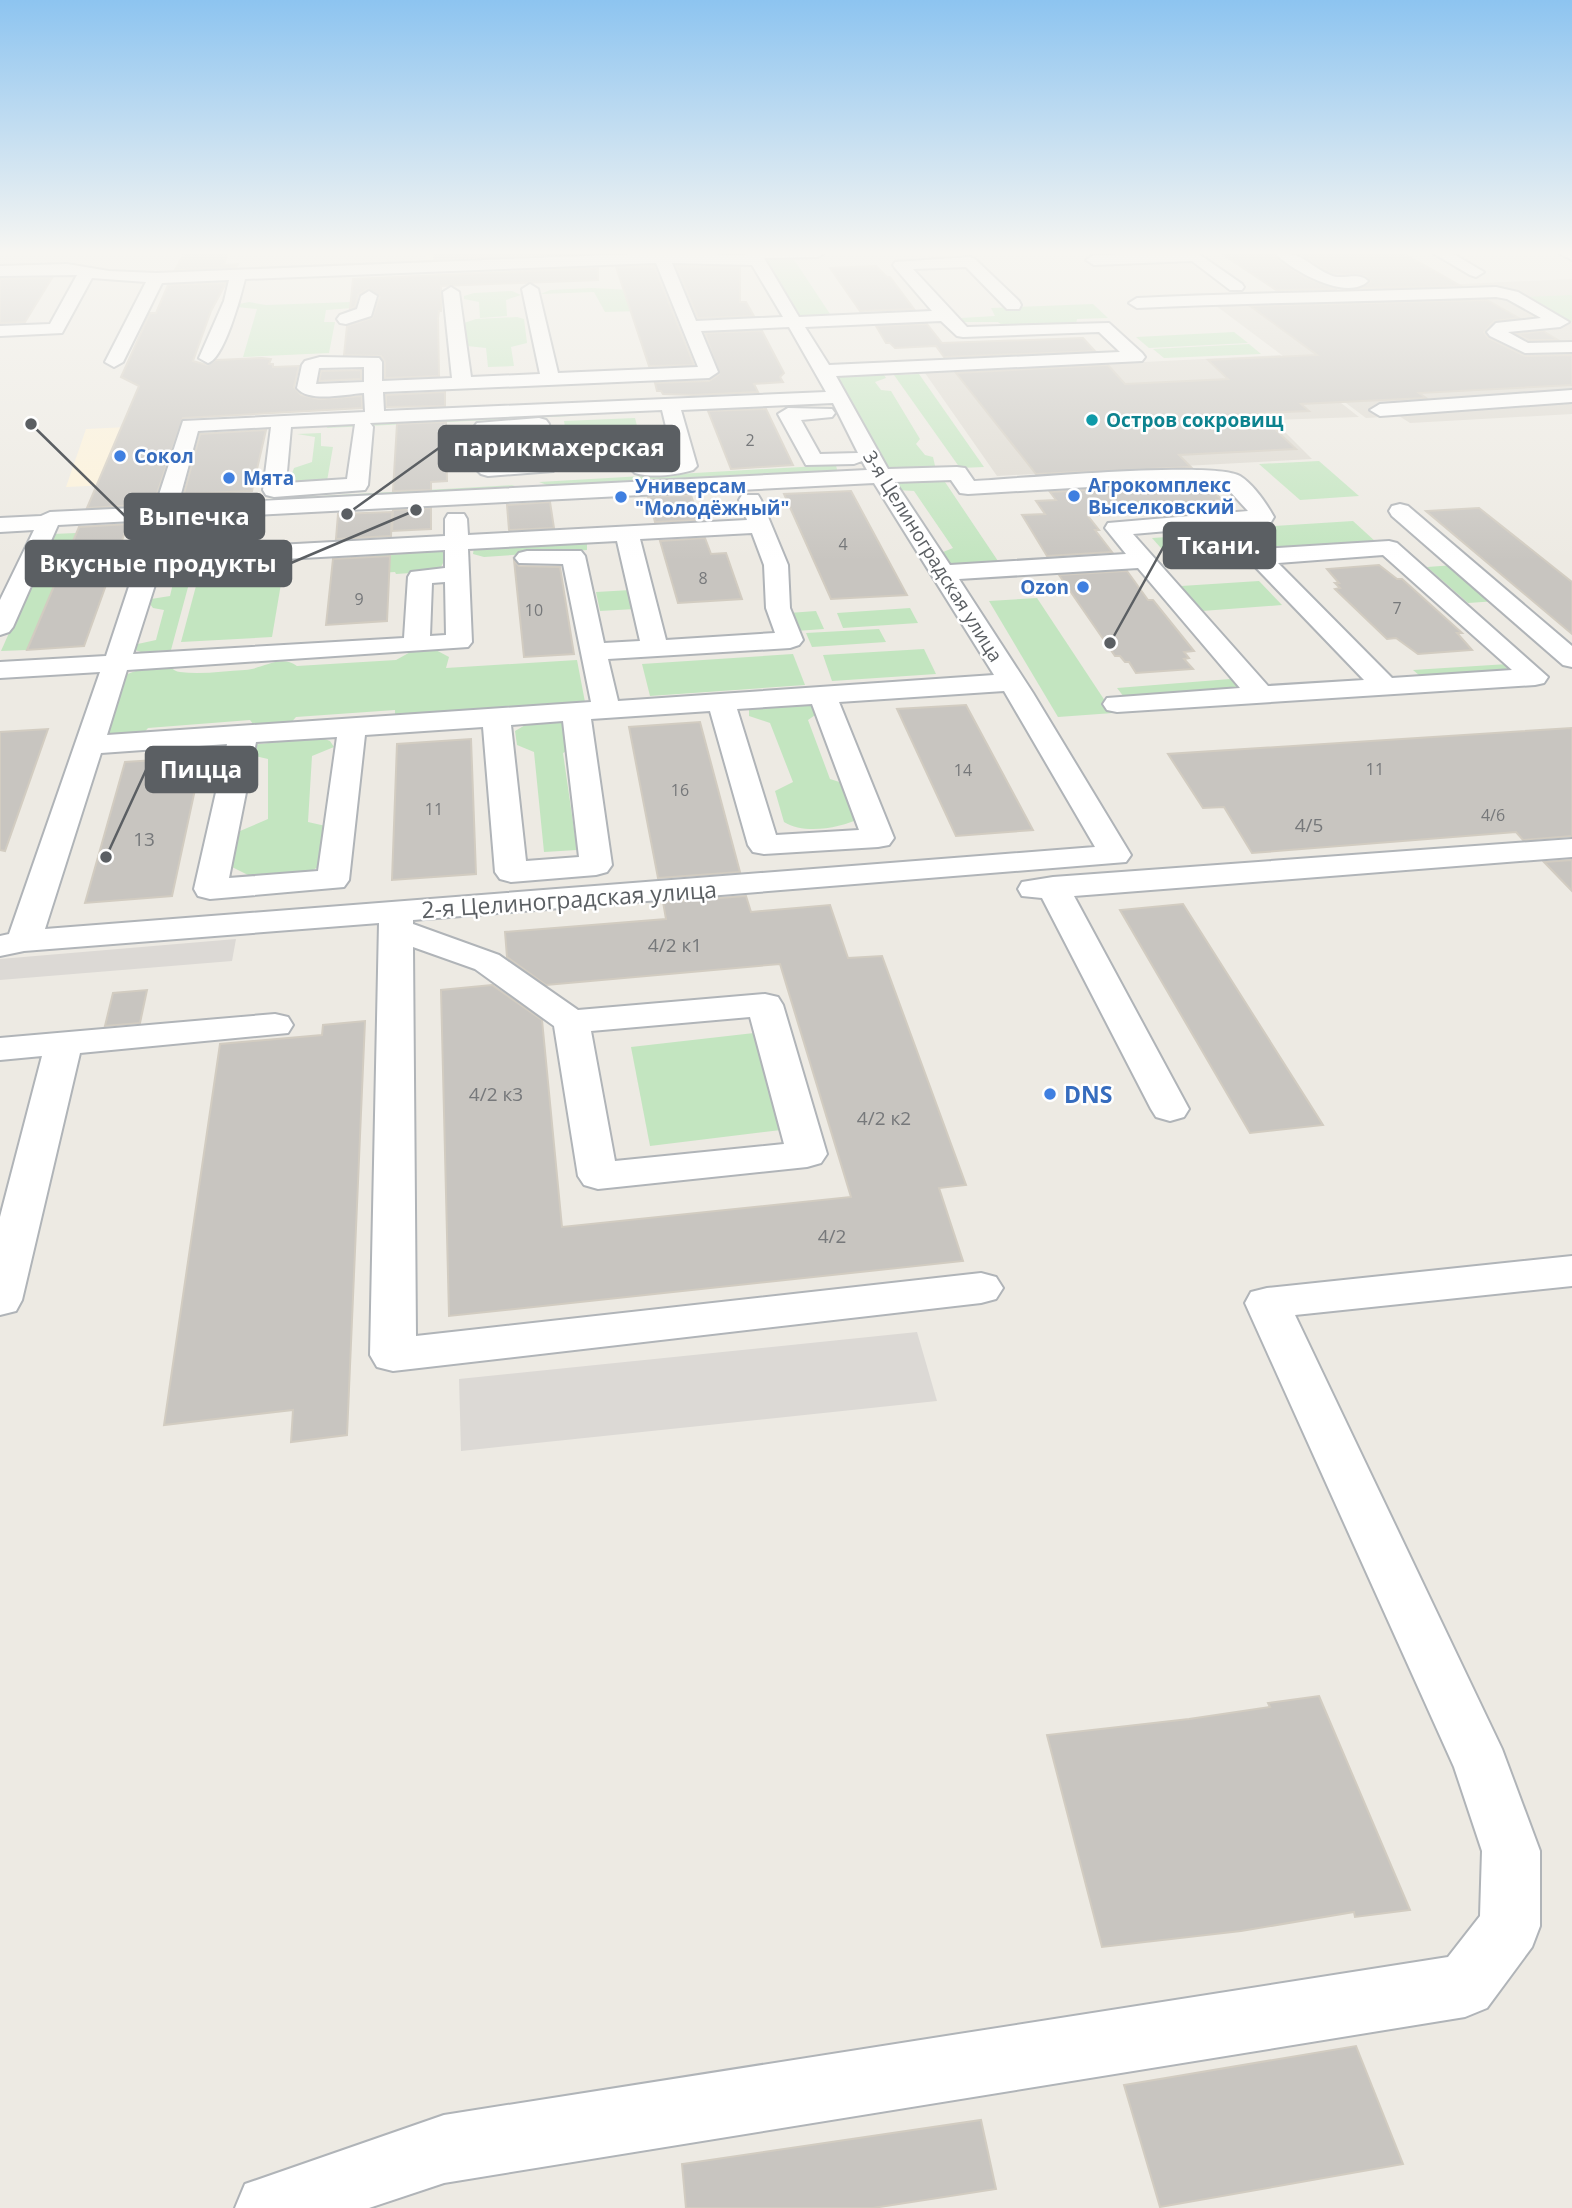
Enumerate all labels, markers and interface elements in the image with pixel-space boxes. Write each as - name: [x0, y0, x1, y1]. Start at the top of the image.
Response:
- place label: Остров сокровищ: [1106, 407, 1284, 433]
- marker: Остров сокровищ: [1084, 412, 1100, 428]
- callout: парикмахерская: [439, 426, 679, 471]
- house number: 2: [745, 429, 755, 451]
- text: парикмахерская: [453, 430, 665, 463]
- place label: Сокол: [134, 443, 194, 469]
- street label: 3-я Целиноградская улица: [857, 445, 1009, 667]
- marker: Сокол: [112, 448, 128, 464]
- place label: Мята: [243, 465, 294, 491]
- marker: Мята: [221, 470, 237, 486]
- place label: Агрокомплекс Выселковский: [1088, 472, 1235, 520]
- place label: Универсам "Молодёжный": [635, 473, 790, 521]
- marker: Агрокомплекс Выселковский: [1066, 488, 1082, 504]
- marker: Универсам "Молодёжный": [613, 489, 629, 505]
- callout: Выпечка: [125, 494, 264, 539]
- text: Выпечка: [138, 499, 250, 532]
- callout: Ткани.: [1164, 523, 1275, 568]
- text: Ткани.: [1177, 528, 1261, 561]
- house number: 4: [838, 533, 848, 555]
- callout: Вкусные продукты: [26, 541, 291, 586]
- text: Вкусные продукты: [39, 546, 277, 579]
- house number: 8: [698, 567, 708, 589]
- place label: Ozon: [1020, 574, 1069, 600]
- marker: Ozon: [1075, 579, 1091, 595]
- house number: 9: [354, 588, 364, 610]
- house number: 7: [1392, 597, 1402, 619]
- house number: 10: [525, 599, 543, 621]
- callout: Пицца: [146, 747, 257, 792]
- text: Пицца: [160, 752, 242, 785]
- house number: 11: [1366, 758, 1384, 780]
- house number: 14: [954, 759, 972, 781]
- house number: 16: [671, 779, 689, 801]
- house number: 11: [425, 798, 443, 820]
- house number: 4/6: [1481, 804, 1505, 826]
- house number: 4/5: [1295, 812, 1323, 838]
- house number: 13: [133, 826, 155, 852]
- street label: 2-я Целиноградская улица: [420, 873, 718, 925]
- house number: 4/2 к1: [648, 932, 702, 958]
- place label: DNS: [1064, 1078, 1112, 1110]
- house number: 4/2 к3: [469, 1081, 523, 1107]
- marker: DNS: [1042, 1086, 1058, 1102]
- house number: 4/2 к2: [857, 1105, 911, 1131]
- house number: 4/2: [818, 1223, 846, 1249]

